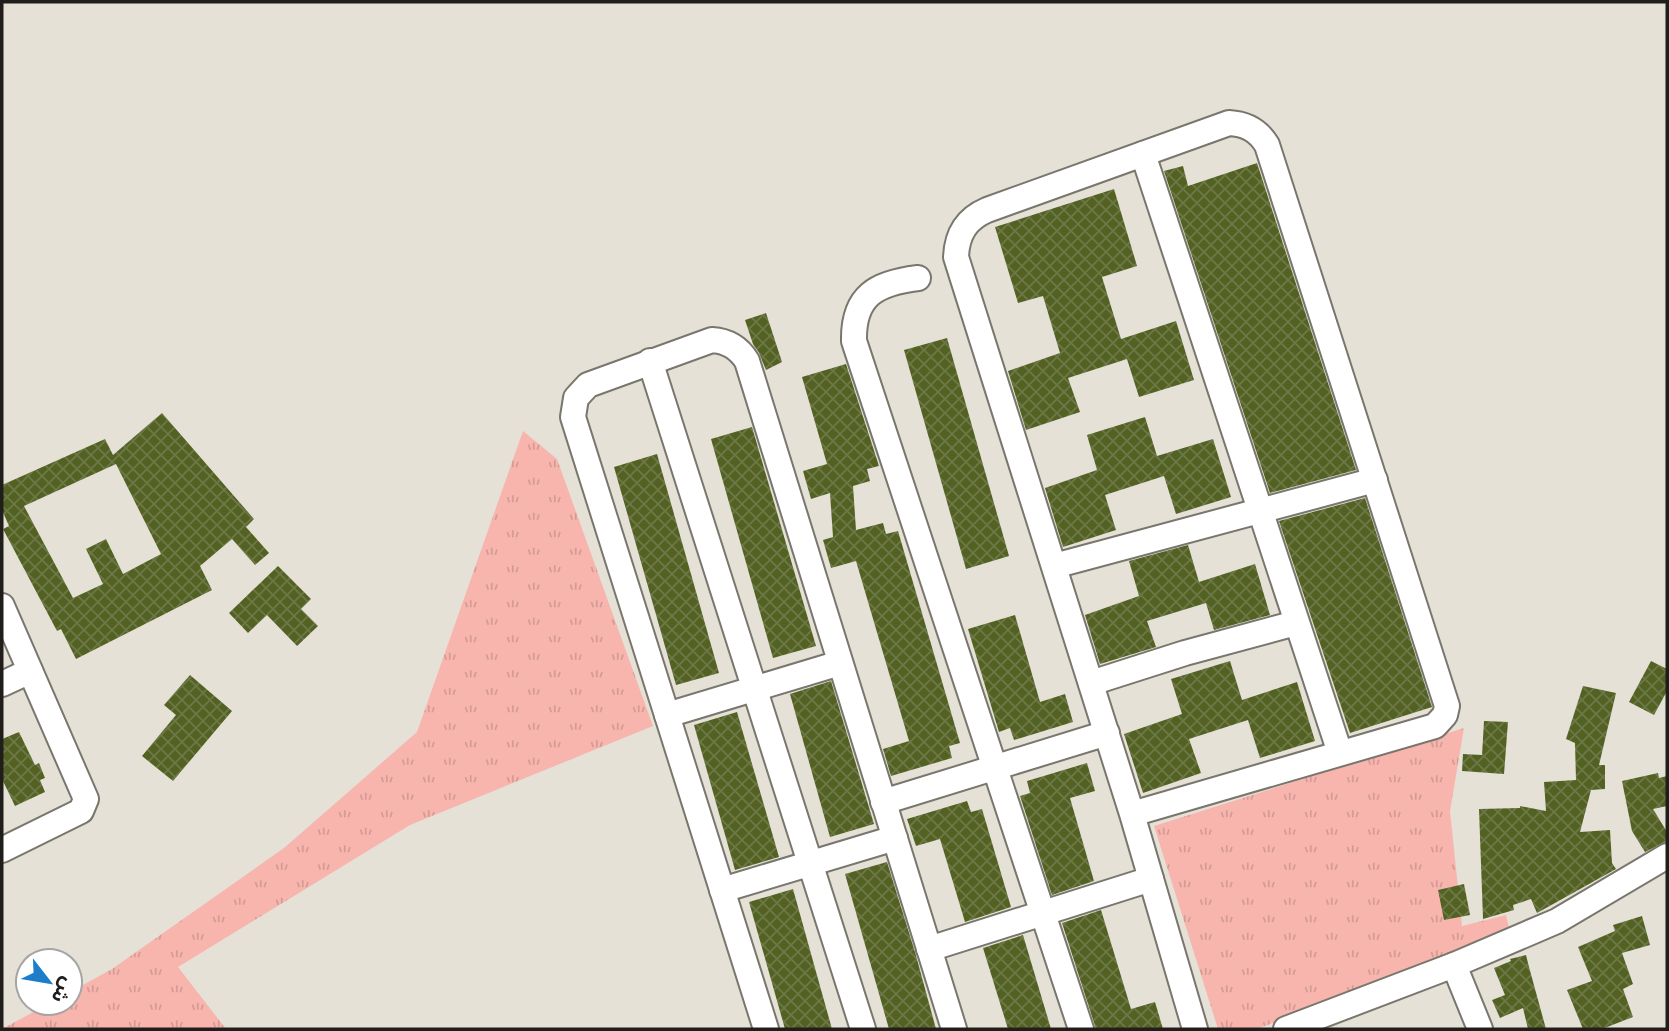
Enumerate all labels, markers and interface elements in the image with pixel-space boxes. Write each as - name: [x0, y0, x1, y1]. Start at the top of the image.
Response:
- north arrow: [14, 947, 84, 1017]
- text: ش: [46, 973, 81, 1008]

